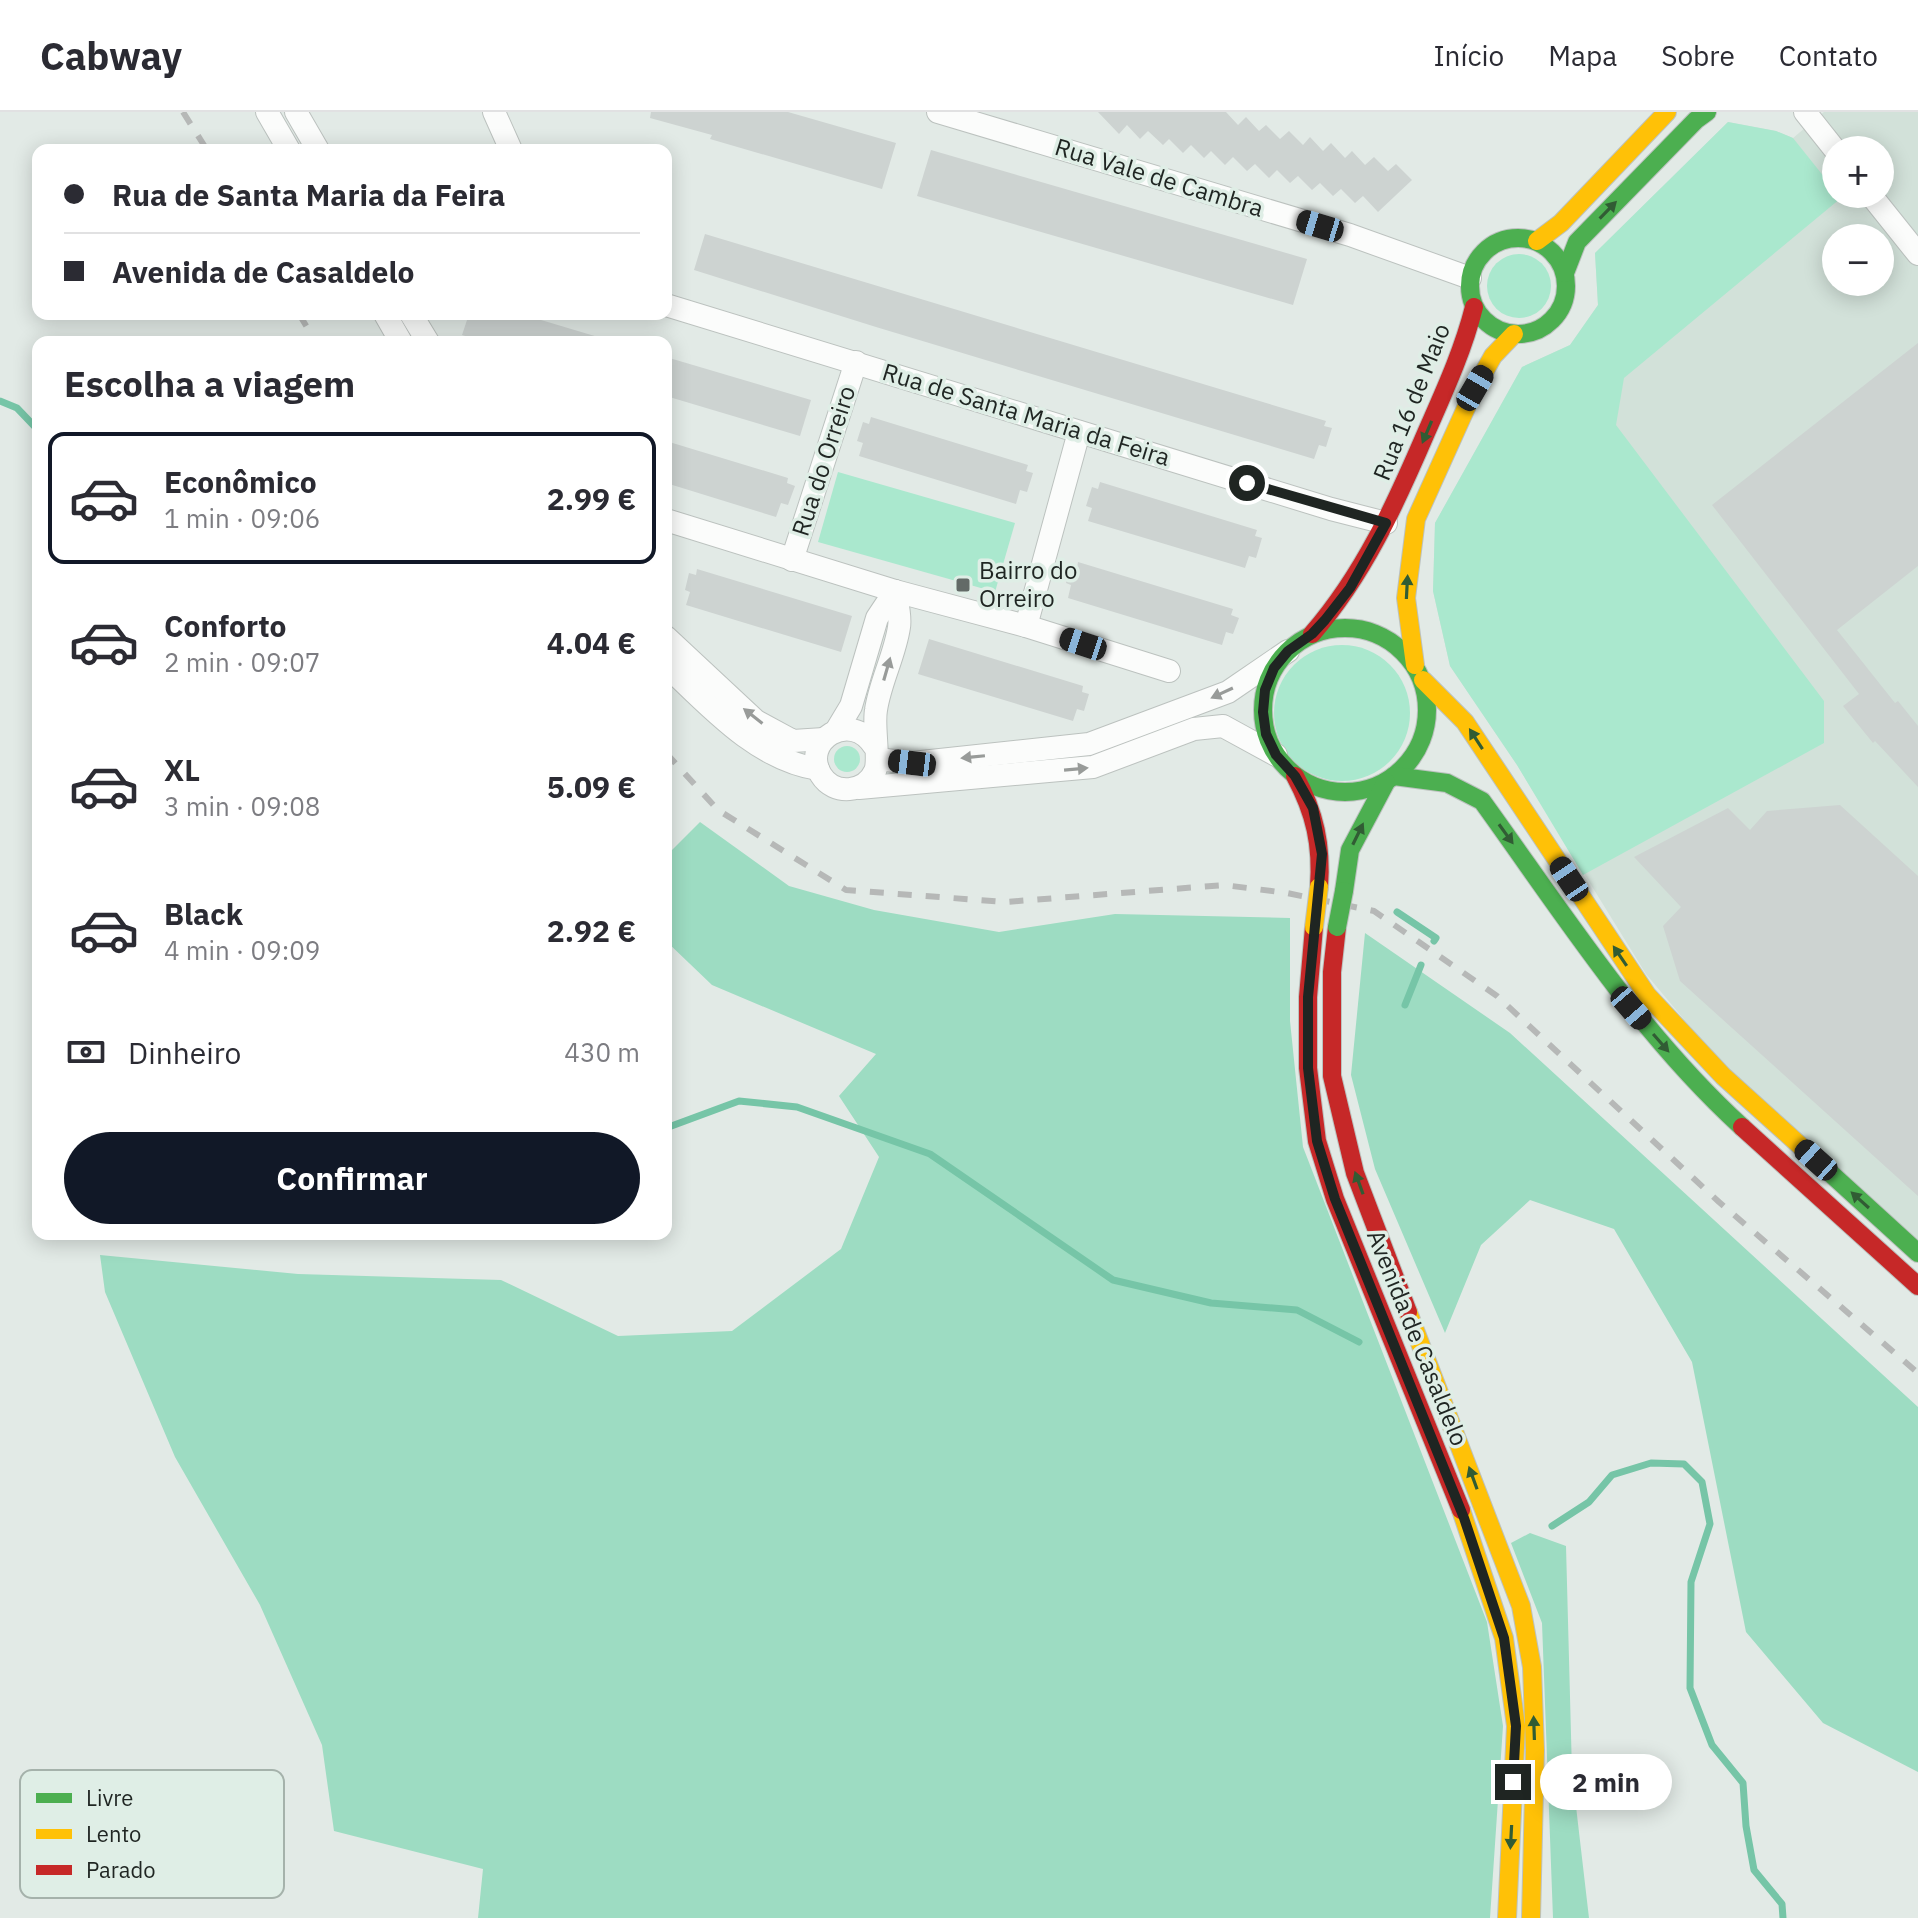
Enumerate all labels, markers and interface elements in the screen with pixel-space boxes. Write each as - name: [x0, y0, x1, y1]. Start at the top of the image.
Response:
- text: Cabway: [40, 31, 182, 80]
- text: Início: [1433, 37, 1504, 74]
- text: Mapa: [1548, 37, 1617, 74]
- text: Sobre: [1661, 37, 1735, 74]
- text: Contato: [1779, 37, 1878, 74]
- street label: Rua Vale de Cambra: [1051, 130, 1268, 224]
- map controls: [1822, 136, 1894, 296]
- button: +: [1822, 136, 1894, 208]
- text: Rua de Santa Maria da Feira: [112, 175, 505, 214]
- one-way arrow: [1598, 201, 1617, 220]
- car: [1294, 208, 1346, 244]
- button: −: [1822, 224, 1894, 296]
- text: Avenida de Casaldelo: [112, 252, 414, 291]
- street label: Rua 16 de Maio: [1365, 318, 1457, 485]
- street label: Rua de Santa Maria da Feira: [879, 355, 1174, 473]
- text: Escolha a viagem: [64, 360, 355, 407]
- car: [1453, 361, 1497, 415]
- street label: Rua do Orreiro: [784, 381, 862, 540]
- one-way arrow: [1420, 420, 1433, 444]
- icon: car: [68, 462, 140, 534]
- text: Econômico: [164, 462, 317, 501]
- route start: [1229, 465, 1265, 501]
- text: 2.99 €: [547, 479, 636, 518]
- text: 1 min · 09:06: [164, 501, 320, 535]
- place label: Bairro do Orreiro: [979, 554, 1077, 614]
- one-way arrow: [1401, 574, 1414, 599]
- marker: Bairro do Orreiro: [954, 576, 972, 594]
- icon: car: [68, 606, 140, 678]
- text: Conforto: [164, 606, 287, 645]
- text: 4.04 €: [547, 623, 636, 662]
- car: [1056, 625, 1110, 663]
- text: 2 min · 09:07: [164, 645, 320, 679]
- one-way arrow: [881, 657, 894, 681]
- one-way arrow: [1211, 686, 1234, 700]
- one-way arrow: [743, 709, 763, 725]
- one-way arrow: [1469, 729, 1484, 750]
- car: [887, 748, 937, 778]
- icon: car: [68, 750, 140, 822]
- text: XL: [164, 750, 200, 789]
- one-way arrow: [960, 750, 985, 763]
- one-way arrow: [1064, 762, 1089, 775]
- text: 5.09 €: [547, 767, 636, 806]
- text: 3 min · 09:08: [164, 789, 320, 823]
- one-way arrow: [1351, 822, 1364, 845]
- one-way arrow: [1498, 824, 1513, 845]
- car: [1546, 852, 1592, 906]
- icon: car: [68, 894, 140, 966]
- text: Black: [164, 894, 243, 933]
- text: 2.92 €: [547, 911, 636, 950]
- text: 4 min · 09:09: [164, 933, 320, 967]
- one-way arrow: [1613, 945, 1628, 966]
- car: [1606, 982, 1656, 1034]
- icon: cash: [64, 1030, 108, 1074]
- text: Dinheiro: [128, 1033, 241, 1072]
- one-way arrow: [1652, 1033, 1670, 1052]
- text: 430 m: [564, 1035, 640, 1069]
- button: Confirmar: [64, 1132, 640, 1224]
- car: [1790, 1135, 1842, 1185]
- one-way arrow: [1353, 1171, 1365, 1195]
- one-way arrow: [1851, 1192, 1870, 1210]
- street label: Avenida de Casaldelo: [1360, 1225, 1476, 1450]
- one-way arrow: [1466, 1466, 1479, 1490]
- one-way arrow: [1528, 1715, 1541, 1740]
- callout: 2 min: [1541, 1754, 1673, 1810]
- route end: [1495, 1764, 1531, 1800]
- text: 2 min: [1572, 1765, 1640, 1799]
- legend: [20, 1770, 284, 1898]
- text: Livre: [86, 1783, 133, 1812]
- text: Lento: [86, 1819, 141, 1848]
- one-way arrow: [1504, 1825, 1517, 1850]
- text: Parado: [86, 1855, 156, 1884]

